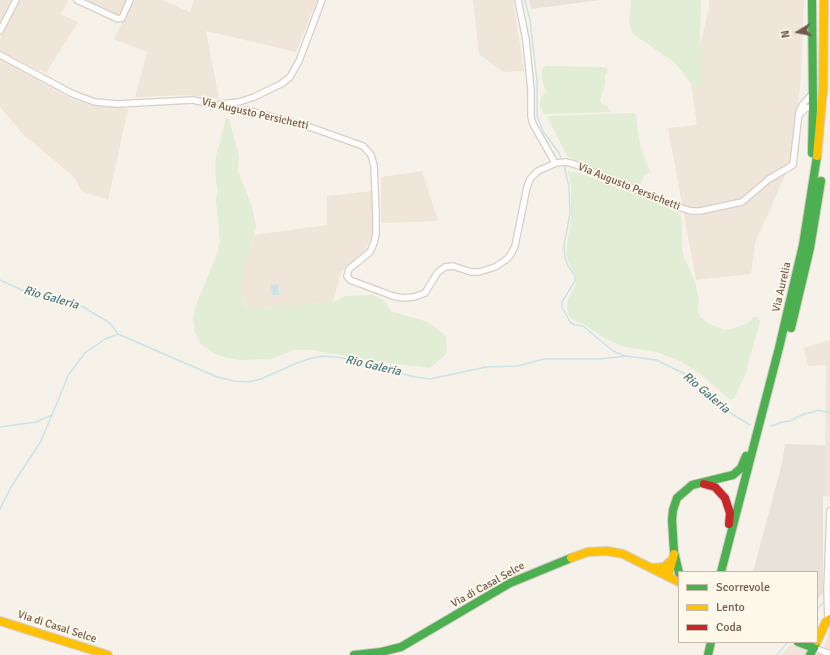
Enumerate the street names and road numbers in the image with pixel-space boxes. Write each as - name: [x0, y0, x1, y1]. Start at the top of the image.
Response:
- street label: Via Augusto Persichetti: [200, 95, 310, 133]
- street label: Via Augusto Persichetti: [576, 160, 682, 214]
- street label: Via Aurelia: [770, 261, 794, 313]
- street label: Via di Casal Selce: [449, 559, 527, 611]
- street label: Via di Casal Selce: [16, 608, 98, 646]

